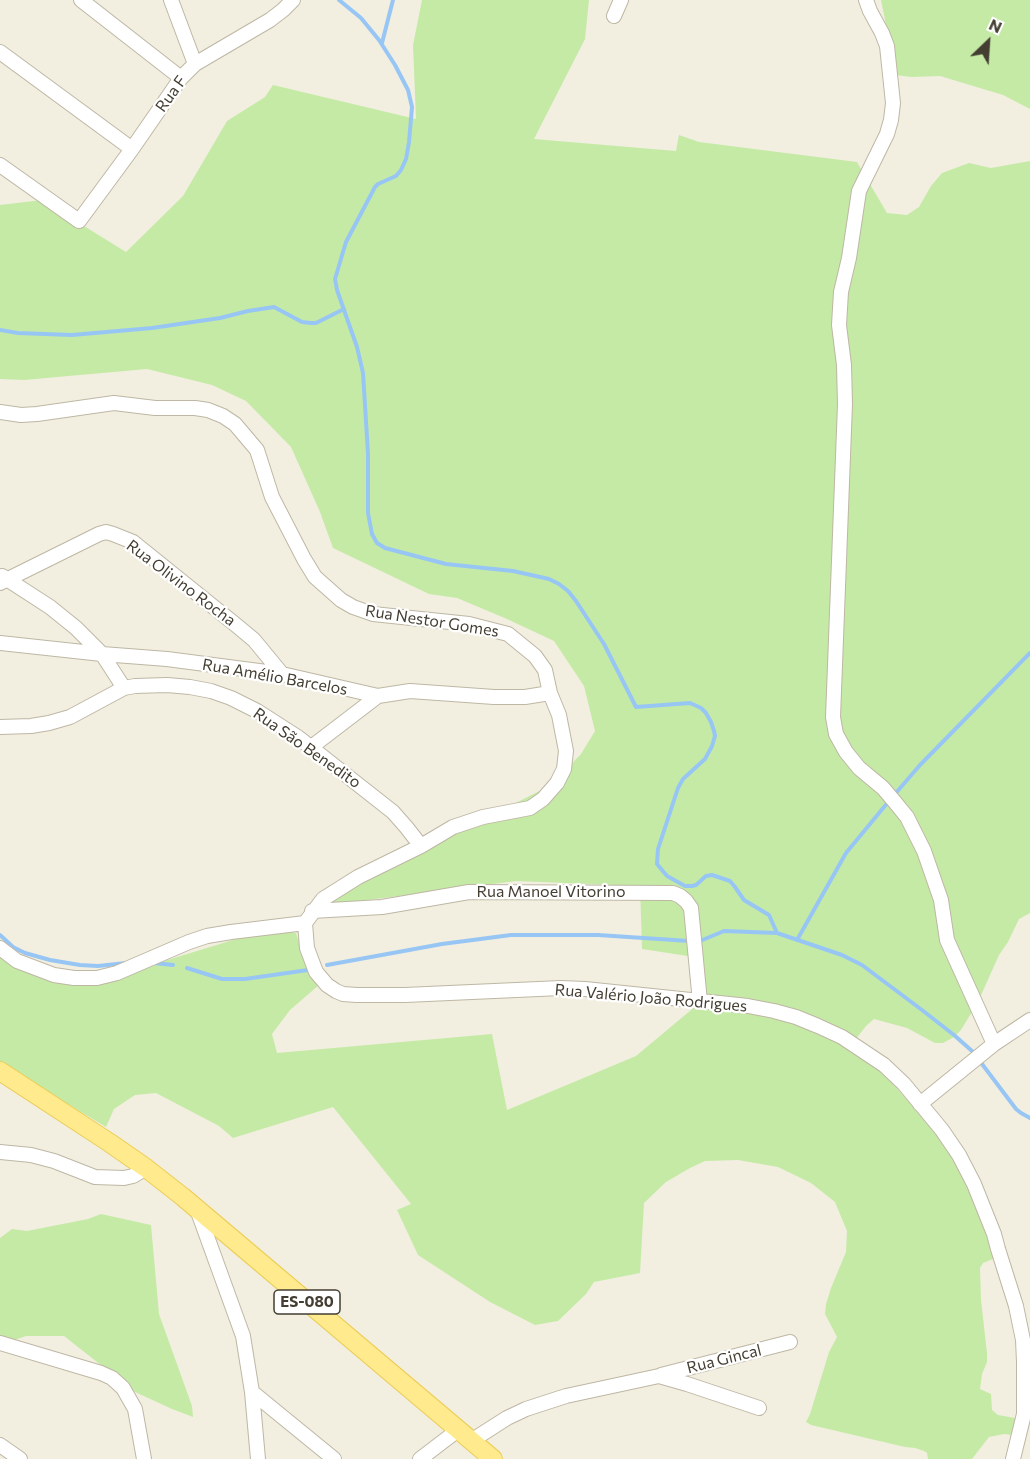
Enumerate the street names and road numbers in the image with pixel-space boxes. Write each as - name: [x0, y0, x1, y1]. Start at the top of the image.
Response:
- street label: Rua F: [151, 72, 191, 116]
- street label: Rua Olivino Rocha: [123, 536, 239, 630]
- street label: Rua Nestor Gomes: [364, 601, 500, 641]
- street label: Rua Amélio Barcelos: [201, 655, 349, 699]
- street label: Rua São Benedito: [249, 704, 365, 792]
- street label: Rua Manoel Vitorino: [476, 882, 626, 902]
- street label: Rua Valério João Rodrigues: [554, 980, 748, 1016]
- road number: ES-080: [274, 1290, 340, 1314]
- street label: Rua Gincal: [685, 1340, 763, 1378]

